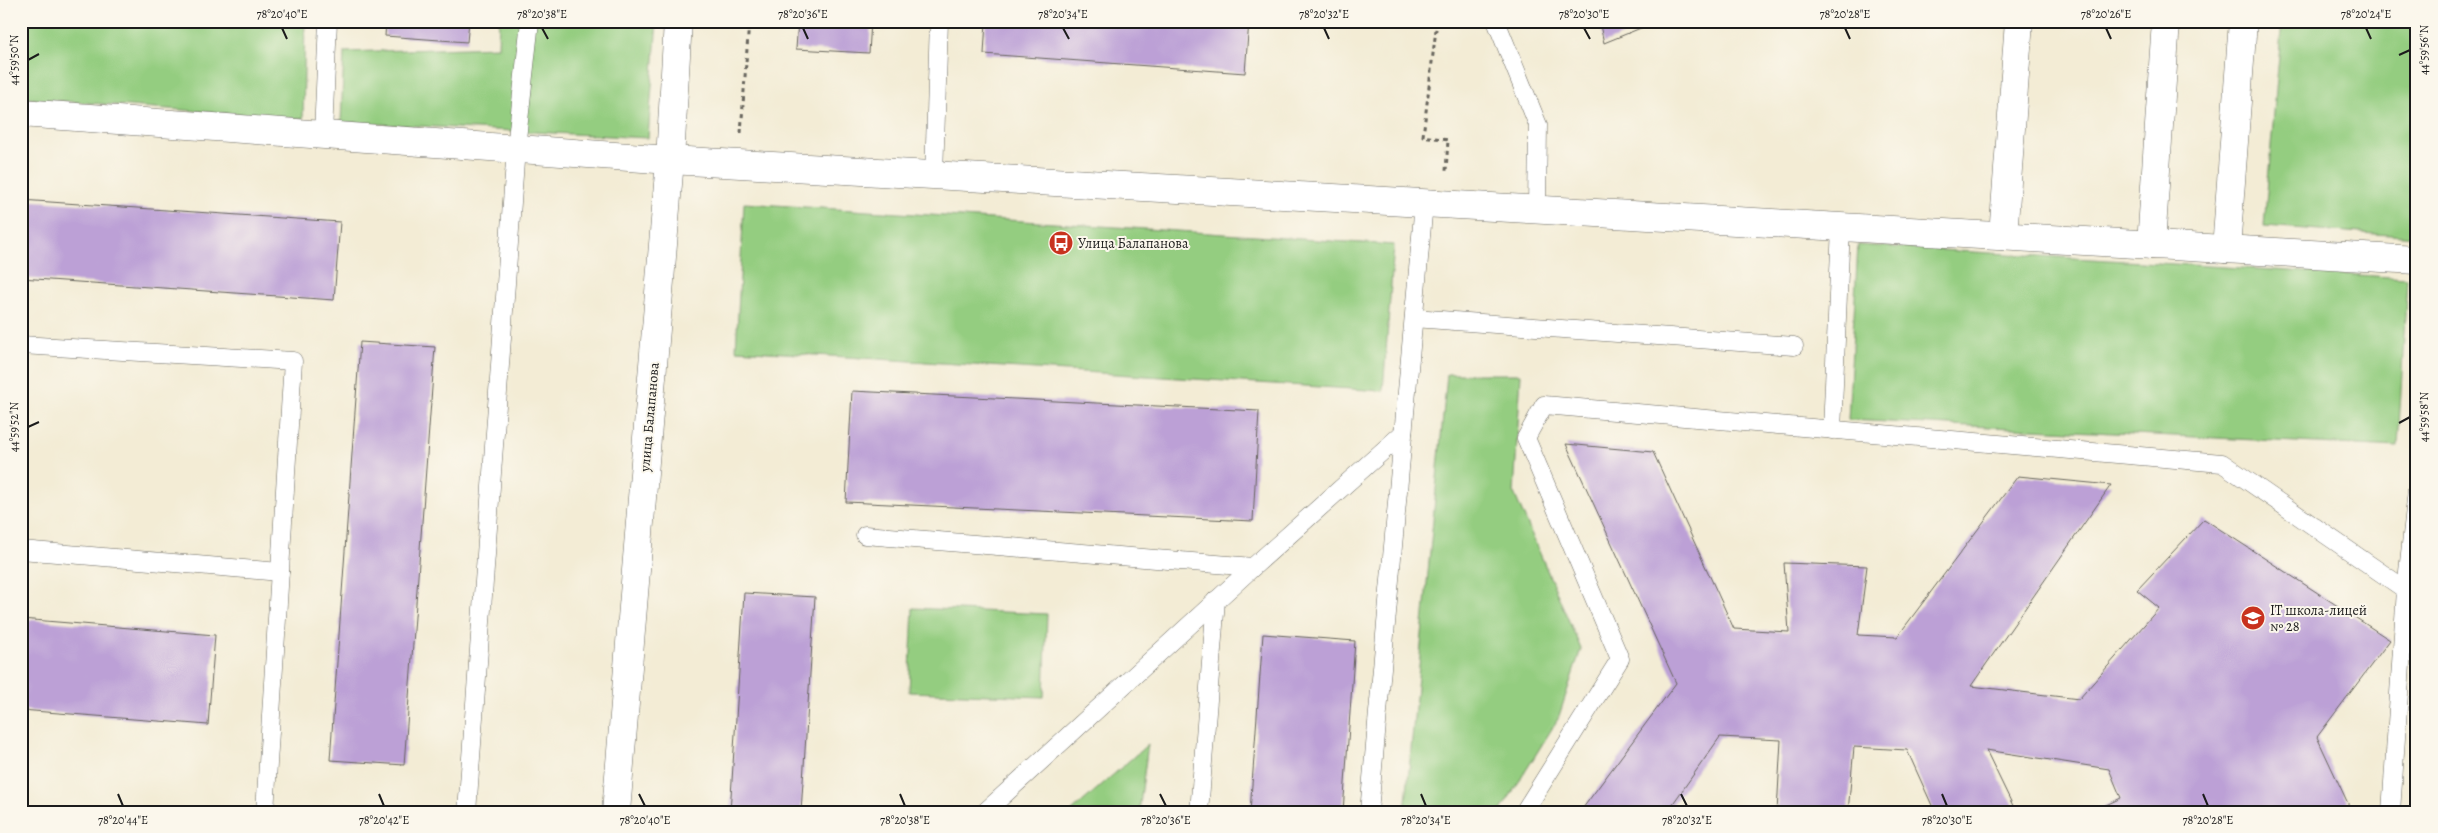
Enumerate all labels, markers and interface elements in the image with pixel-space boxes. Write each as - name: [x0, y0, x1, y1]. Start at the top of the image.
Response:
- text: 78°20'40"E: [256, 6, 308, 22]
- text: 78°20'38"E: [517, 6, 567, 22]
- text: 78°20'36"E: [778, 6, 828, 22]
- text: 78°20'34"E: [1038, 6, 1088, 22]
- text: 78°20'32"E: [1299, 6, 1349, 22]
- text: 78°20'30"E: [1559, 6, 1609, 22]
- text: 78°20'28"E: [1820, 6, 1870, 22]
- text: 78°20'26"E: [2081, 6, 2131, 22]
- text: 78°20'24"E: [2341, 6, 2391, 22]
- text: 44°59'56"N: [2416, 25, 2432, 75]
- text: 44°59'50"N: [6, 34, 22, 86]
- bus stop icon: Улица Балапанова: [1048, 230, 1074, 256]
- place label: Улица Балапанова: [1078, 234, 1189, 253]
- street label: улица Балапанова: [635, 361, 664, 473]
- text: 44°59'58"N: [2416, 391, 2432, 442]
- text: 44°59'52"N: [6, 401, 22, 452]
- place label: IT школа-лицей № 28: [2270, 601, 2367, 636]
- school or university icon: IT школа-лицей № 28: [2240, 605, 2266, 631]
- text: 78°20'44"E: [98, 812, 148, 828]
- text: 78°20'42"E: [359, 812, 409, 828]
- text: 78°20'40"E: [619, 812, 671, 828]
- text: 78°20'38"E: [880, 812, 930, 828]
- text: 78°20'36"E: [1141, 812, 1191, 828]
- text: 78°20'34"E: [1401, 812, 1451, 828]
- text: 78°20'32"E: [1662, 812, 1712, 828]
- text: 78°20'30"E: [1922, 812, 1972, 828]
- text: 78°20'28"E: [2183, 812, 2233, 828]

